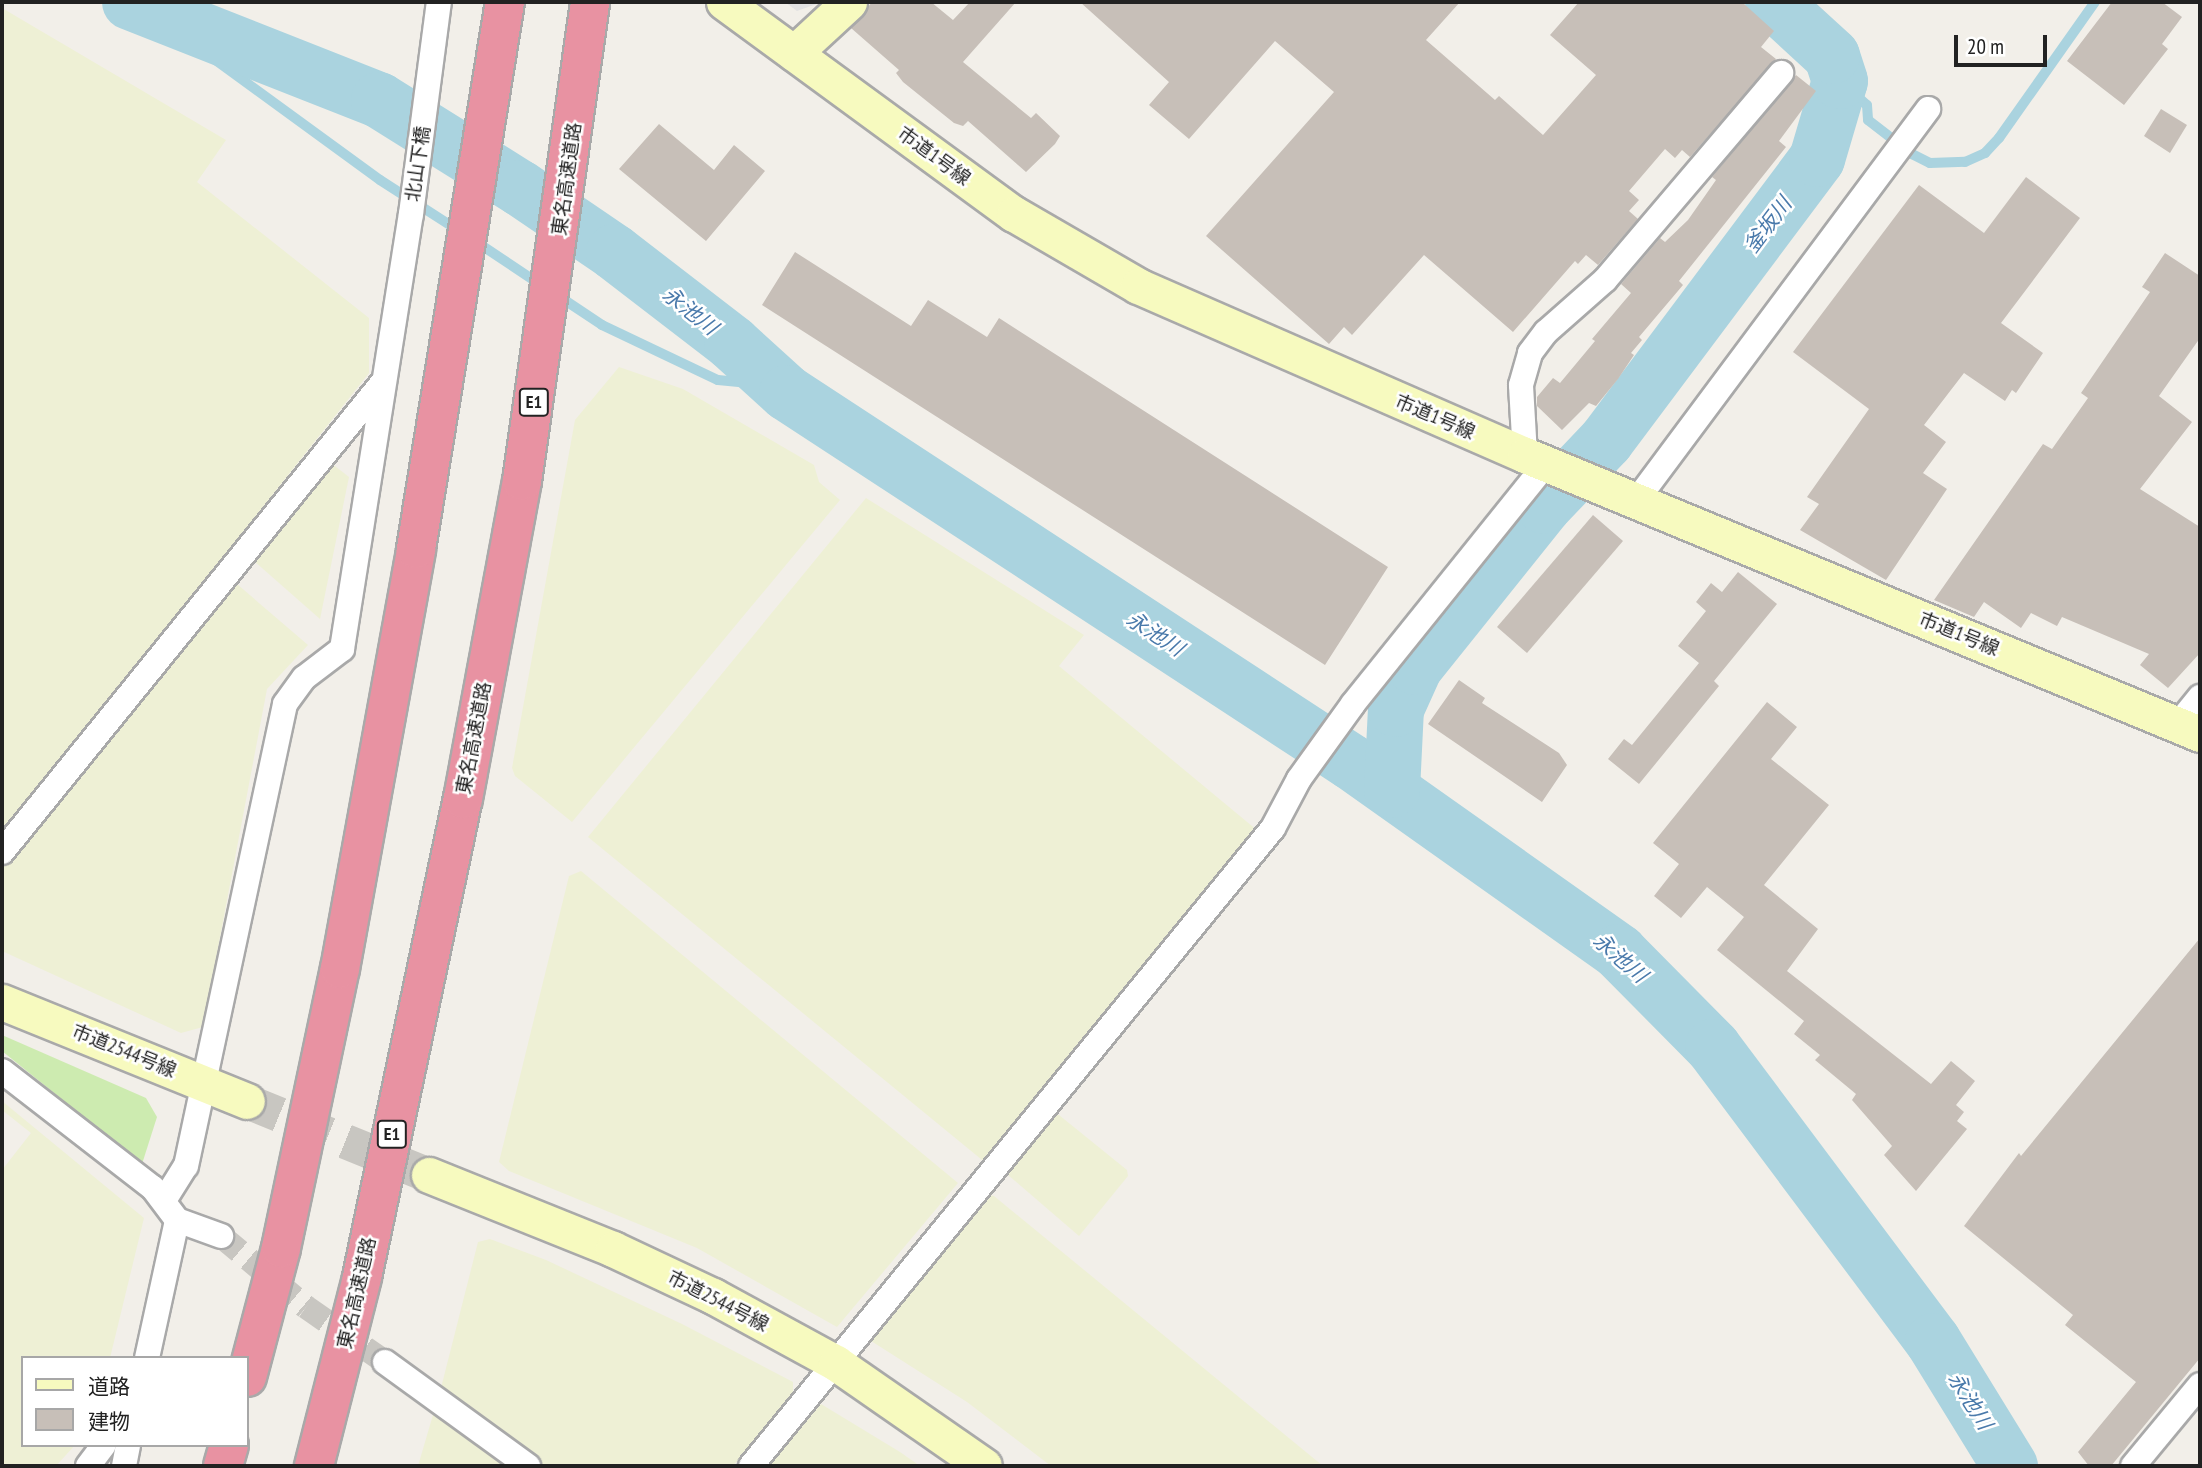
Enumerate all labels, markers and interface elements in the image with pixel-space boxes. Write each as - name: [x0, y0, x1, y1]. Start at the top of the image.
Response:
- scale bar: [1957, 21, 2050, 65]
- text: 20 m: [1967, 33, 2004, 60]
- street label: 東名高速道路: [548, 121, 586, 237]
- street label: 市道1号線: [893, 122, 975, 190]
- street label: 北山下橋: [401, 125, 435, 203]
- water label: 釜坂川: [1739, 192, 1797, 258]
- water label: 永池川: [657, 282, 723, 340]
- road number: E1: [518, 388, 550, 416]
- street label: 市道1号線: [1392, 390, 1478, 444]
- water label: 永池川: [1122, 606, 1188, 662]
- street label: 市道1号線: [1916, 608, 2002, 660]
- street label: 東名高速道路: [452, 680, 496, 796]
- water label: 永池川: [1588, 928, 1652, 988]
- street label: 市道2544号線: [69, 1020, 179, 1082]
- road number: E1: [376, 1120, 408, 1148]
- street label: 東名高速道路: [333, 1235, 381, 1351]
- street label: 市道2544号線: [664, 1266, 772, 1336]
- legend: [21, 1356, 248, 1447]
- water label: 永池川: [1943, 1368, 1997, 1434]
- text: 道路: [88, 1373, 130, 1400]
- text: 建物: [88, 1408, 130, 1435]

